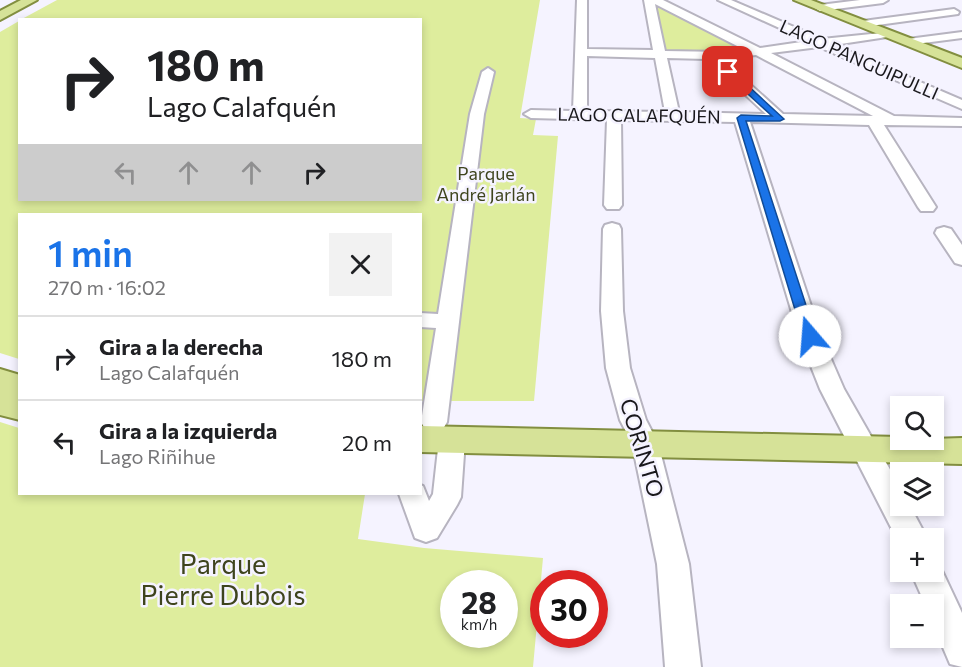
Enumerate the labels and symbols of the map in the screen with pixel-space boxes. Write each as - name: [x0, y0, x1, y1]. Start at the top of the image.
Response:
- street label: LAGO PANGUIPULLI: [777, 14, 942, 104]
- pin: [702, 46, 753, 97]
- street label: LAGO CALAFQUÉN: [557, 103, 721, 127]
- park label: Parque André Jarlán: [436, 162, 536, 205]
- position arrow: [778, 304, 842, 368]
- street label: CORINTO: [615, 395, 670, 501]
- park label: Parque Pierre Dubois: [141, 547, 305, 611]
- speed limit sign: 30: [530, 570, 608, 648]

